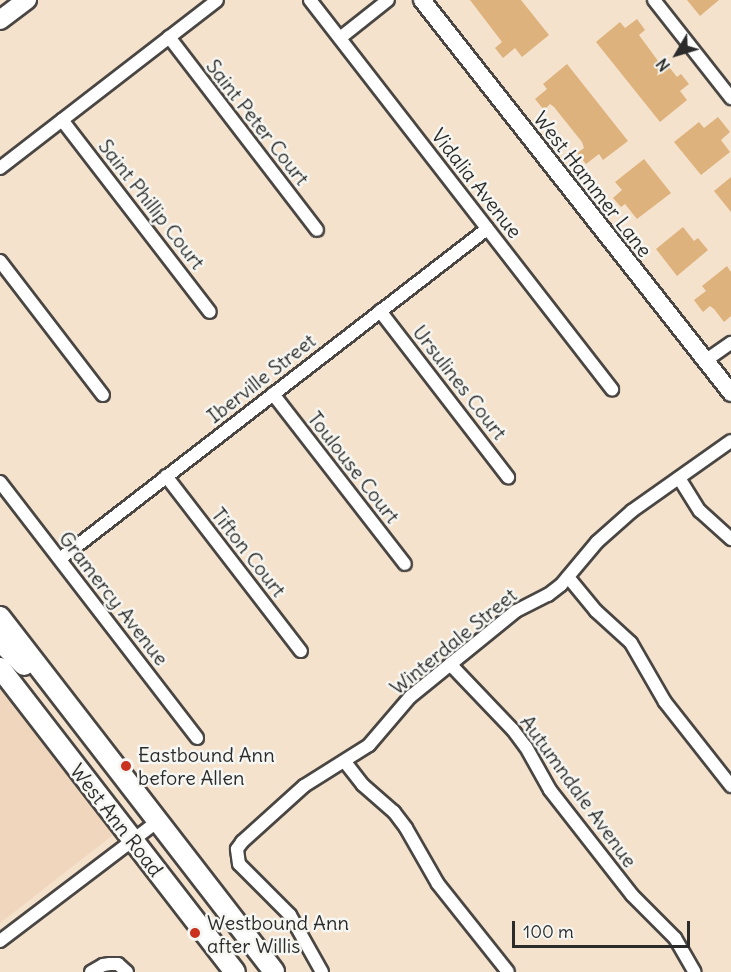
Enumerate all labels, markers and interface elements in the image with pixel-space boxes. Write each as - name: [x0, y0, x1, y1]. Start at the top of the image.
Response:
- north arrow: [647, 24, 707, 84]
- street label: Saint Peter Court: [201, 54, 315, 190]
- text: N: [652, 55, 674, 76]
- street label: West Hammer Lane: [529, 107, 657, 261]
- street label: Vidalia Avenue: [427, 123, 527, 243]
- street label: Saint Phillip Court: [94, 134, 210, 274]
- street label: Ursulines Court: [408, 320, 512, 444]
- street label: Iberville Street: [202, 328, 320, 428]
- street label: Toulouse Court: [303, 406, 405, 528]
- street label: Tifton Court: [207, 503, 291, 601]
- street label: Gramercy Avenue: [54, 526, 174, 670]
- street label: Winterdale Street: [385, 583, 521, 699]
- street label: Autumndale Avenue: [516, 710, 642, 872]
- place label: Eastbound Ann before Allen: [138, 742, 275, 789]
- street label: West Ann Road: [66, 759, 168, 881]
- marker: Eastbound Ann before Allen: [119, 759, 133, 773]
- scale bar: [515, 909, 694, 947]
- place label: Westbound Ann after Willis: [207, 910, 349, 957]
- text: 100 m: [523, 920, 574, 943]
- marker: Westbound Ann after Willis: [188, 926, 202, 940]

